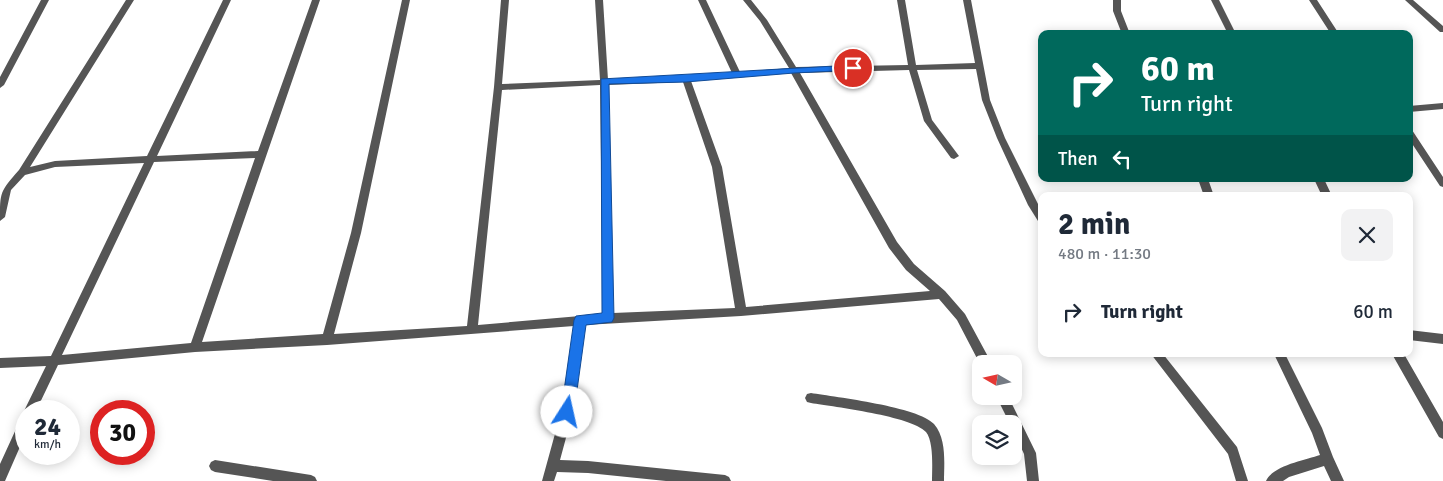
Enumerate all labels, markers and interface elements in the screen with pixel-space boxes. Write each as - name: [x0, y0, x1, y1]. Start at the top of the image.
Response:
- pin: [832, 47, 874, 89]
- text: 60 m: [1141, 47, 1215, 90]
- icon: right: [1058, 50, 1123, 115]
- icon: arrive: [839, 54, 867, 82]
- text: Turn right: [1141, 90, 1233, 117]
- icon: left: [1108, 145, 1136, 173]
- text: Then: [1058, 147, 1098, 171]
- text: 2 min: [1058, 206, 1130, 243]
- button: close: [1341, 209, 1393, 261]
- text: 480 m · 11:30: [1058, 244, 1151, 264]
- icon: right: [1058, 298, 1086, 326]
- text: Turn right: [1101, 300, 1183, 324]
- text: 60 m: [1353, 300, 1393, 324]
- north arrow: [972, 355, 1022, 405]
- map controls: [972, 355, 1022, 465]
- position arrow: [540, 385, 592, 437]
- speed limit sign: 30: [90, 400, 155, 465]
- text: 24: [34, 411, 61, 442]
- button: layers: [972, 415, 1022, 465]
- text: km/h: [34, 437, 61, 452]

